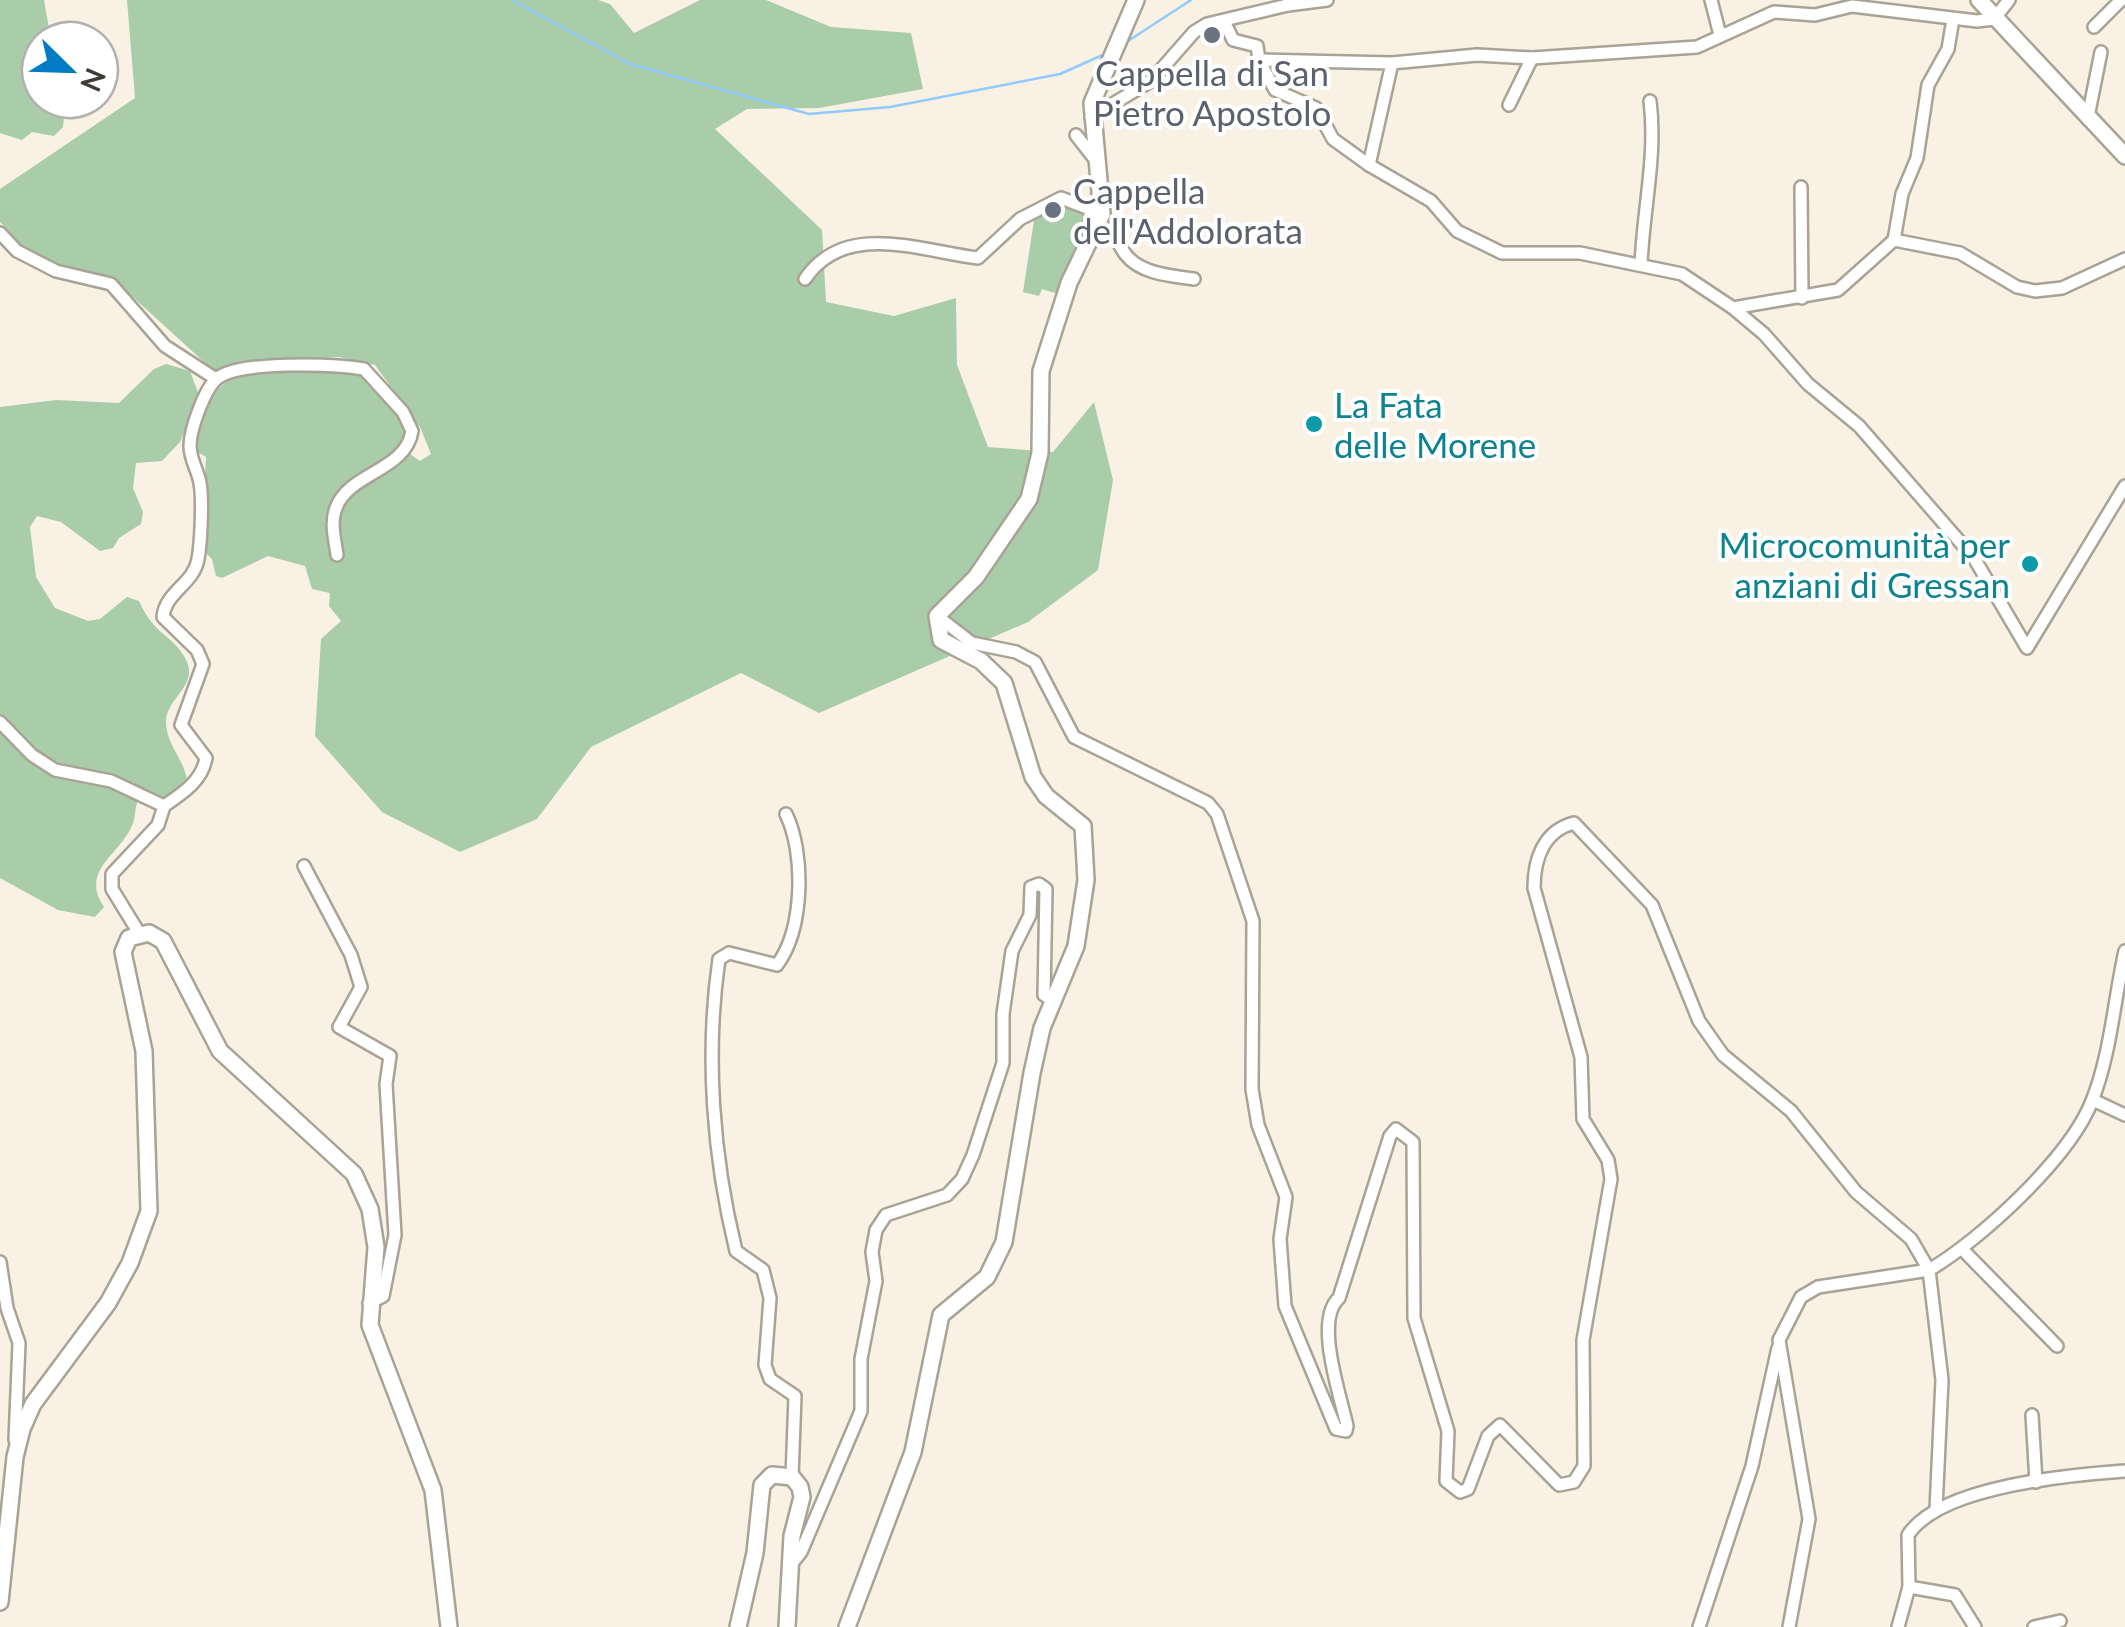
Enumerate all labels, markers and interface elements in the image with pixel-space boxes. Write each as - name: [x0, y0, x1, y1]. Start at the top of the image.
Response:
- north arrow: [20, 20, 120, 120]
- marker: Cappella di San Pietro Apostolo: [1201, 24, 1223, 46]
- place label: Cappella di San Pietro Apostolo: [1093, 51, 1331, 133]
- text: N: [74, 64, 114, 97]
- place label: Cappella dell'Addolorata: [1073, 169, 1303, 251]
- marker: Cappella dell'Addolorata: [1042, 199, 1064, 221]
- place label: La Fata delle Morene: [1334, 383, 1536, 465]
- marker: La Fata delle Morene: [1303, 413, 1325, 435]
- place label: Microcomunità per anziani di Gressan: [1719, 523, 2010, 605]
- marker: Microcomunità per anziani di Gressan: [2019, 553, 2041, 575]

